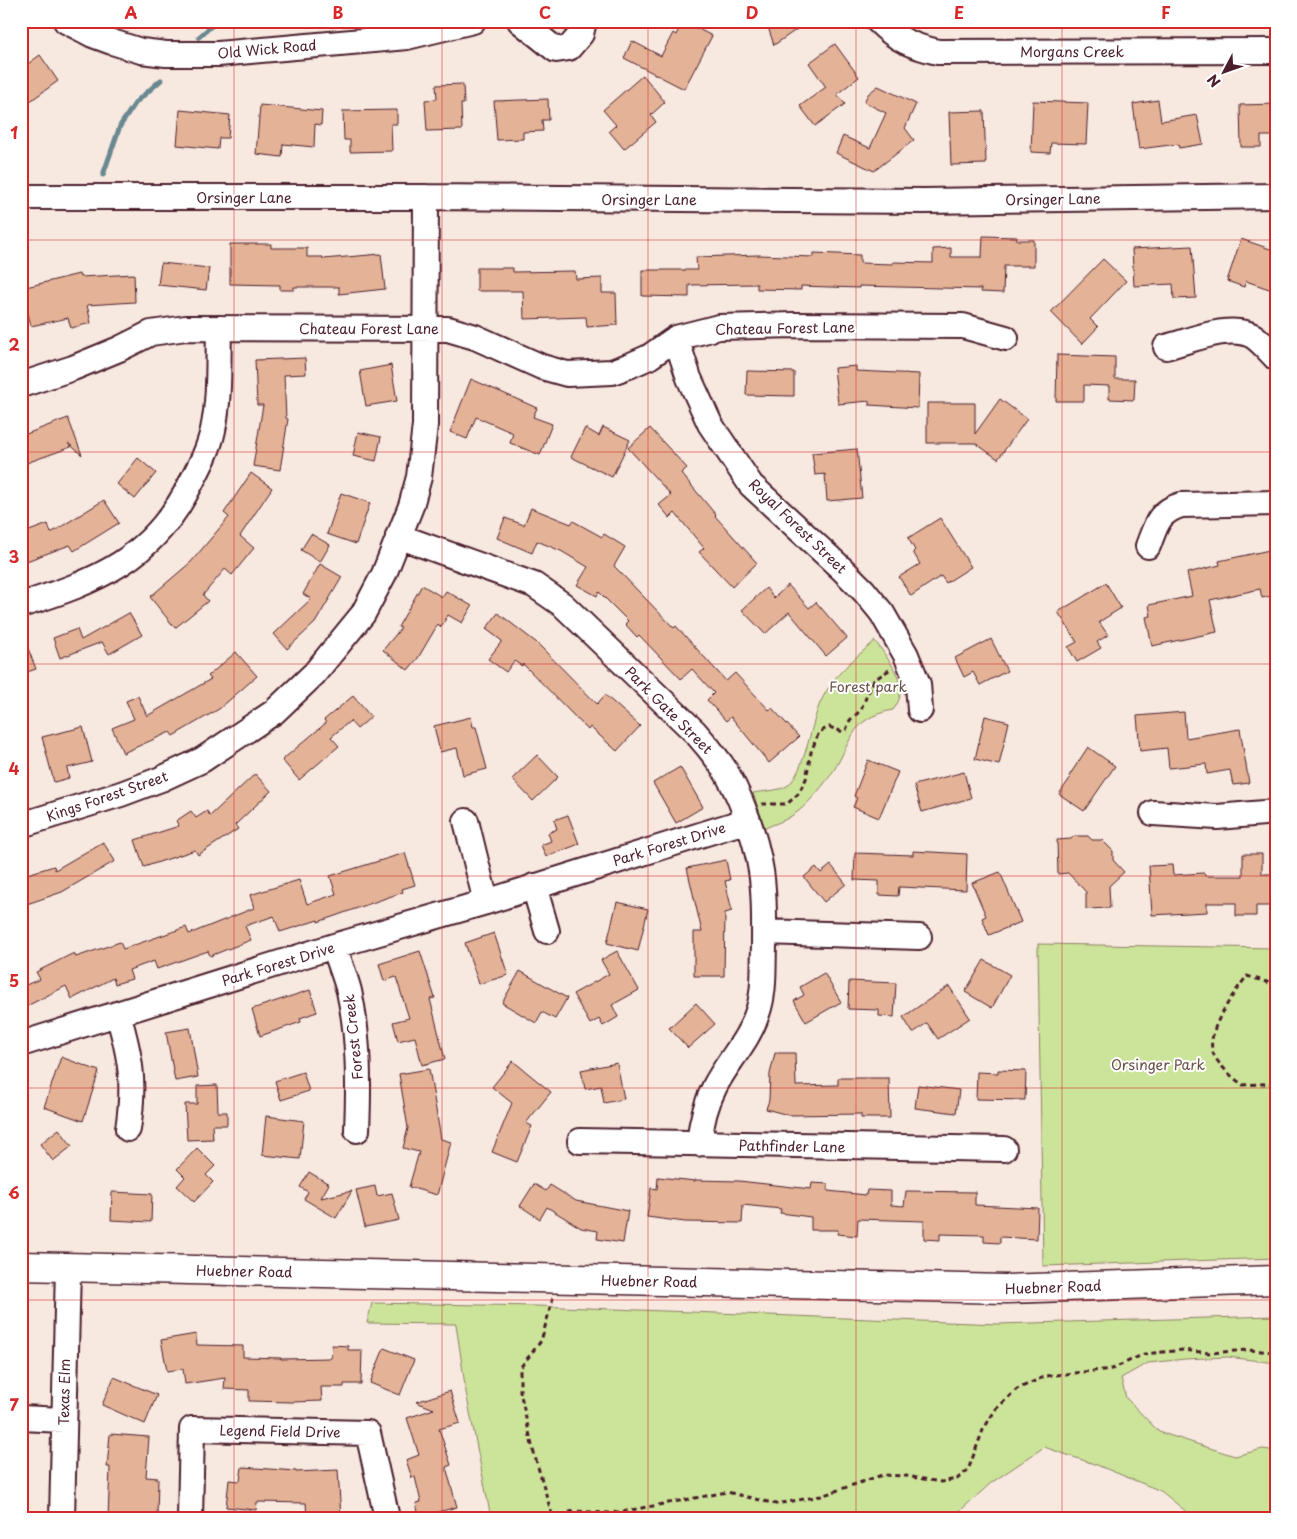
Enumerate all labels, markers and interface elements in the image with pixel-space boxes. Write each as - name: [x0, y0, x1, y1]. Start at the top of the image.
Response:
- text: A: [125, 0, 138, 24]
- text: B: [333, 0, 344, 24]
- text: C: [539, 0, 551, 24]
- text: D: [746, 0, 758, 24]
- text: E: [954, 0, 964, 24]
- text: F: [1161, 0, 1171, 24]
- street label: Old Wick Road: [217, 34, 317, 64]
- street label: Morgans Creek: [1020, 41, 1124, 62]
- north arrow: [1200, 48, 1250, 98]
- text: N: [1202, 70, 1225, 92]
- text: 1: [10, 120, 18, 144]
- street label: Orsinger Lane: [196, 187, 292, 208]
- street label: Orsinger Lane: [1005, 188, 1101, 210]
- street label: Orsinger Lane: [601, 189, 697, 210]
- street label: Chateau Forest Lane: [715, 316, 855, 340]
- street label: Chateau Forest Lane: [299, 318, 439, 339]
- text: 2: [8, 332, 20, 356]
- street label: Royal Forest Street: [744, 474, 852, 579]
- text: 3: [9, 544, 19, 568]
- street label: Park Gate Street: [620, 661, 718, 759]
- park label: Forest park: [829, 676, 907, 697]
- text: 4: [9, 756, 20, 780]
- street label: Kings Forest Street: [43, 765, 171, 827]
- street label: Park Forest Drive: [610, 817, 728, 871]
- street label: Park Forest Drive: [219, 937, 337, 991]
- text: 5: [9, 968, 19, 992]
- street label: Forest Creek: [338, 993, 368, 1081]
- park label: Orsinger Park: [1111, 1054, 1206, 1075]
- street label: Pathfinder Lane: [738, 1135, 846, 1157]
- text: 6: [8, 1180, 20, 1204]
- street label: Huebner Road: [196, 1260, 292, 1282]
- street label: Huebner Road: [601, 1270, 697, 1292]
- street label: Huebner Road: [1004, 1275, 1102, 1299]
- street label: Texas Elm: [53, 1359, 75, 1425]
- text: 7: [9, 1392, 19, 1416]
- street label: Legend Field Drive: [219, 1419, 341, 1443]

